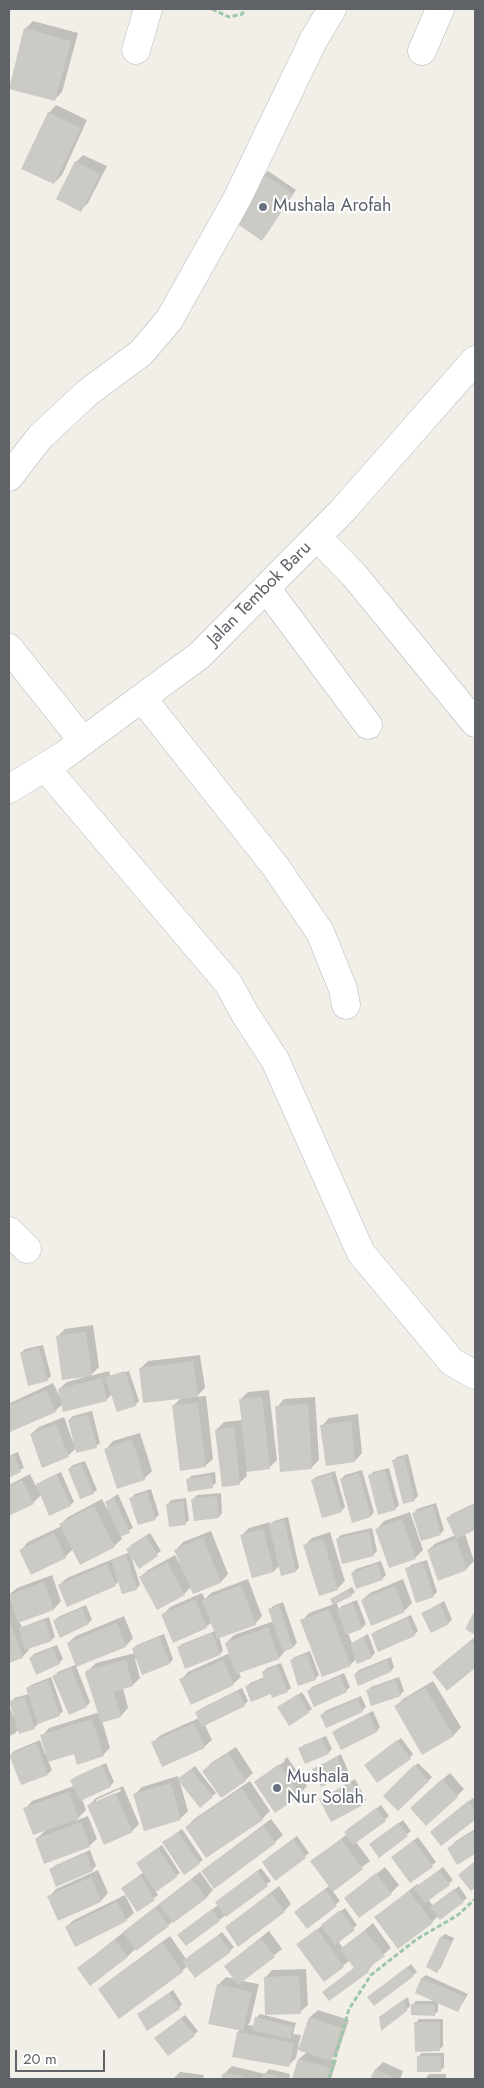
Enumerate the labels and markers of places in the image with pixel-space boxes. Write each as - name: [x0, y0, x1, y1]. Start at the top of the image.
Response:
- place label: Mushala Arofah: [273, 196, 391, 218]
- marker: Mushala Arofah: [257, 201, 269, 213]
- place label: Mushala Nur Solah: [287, 1767, 364, 1810]
- marker: Mushala Nur Solah: [271, 1782, 283, 1794]

